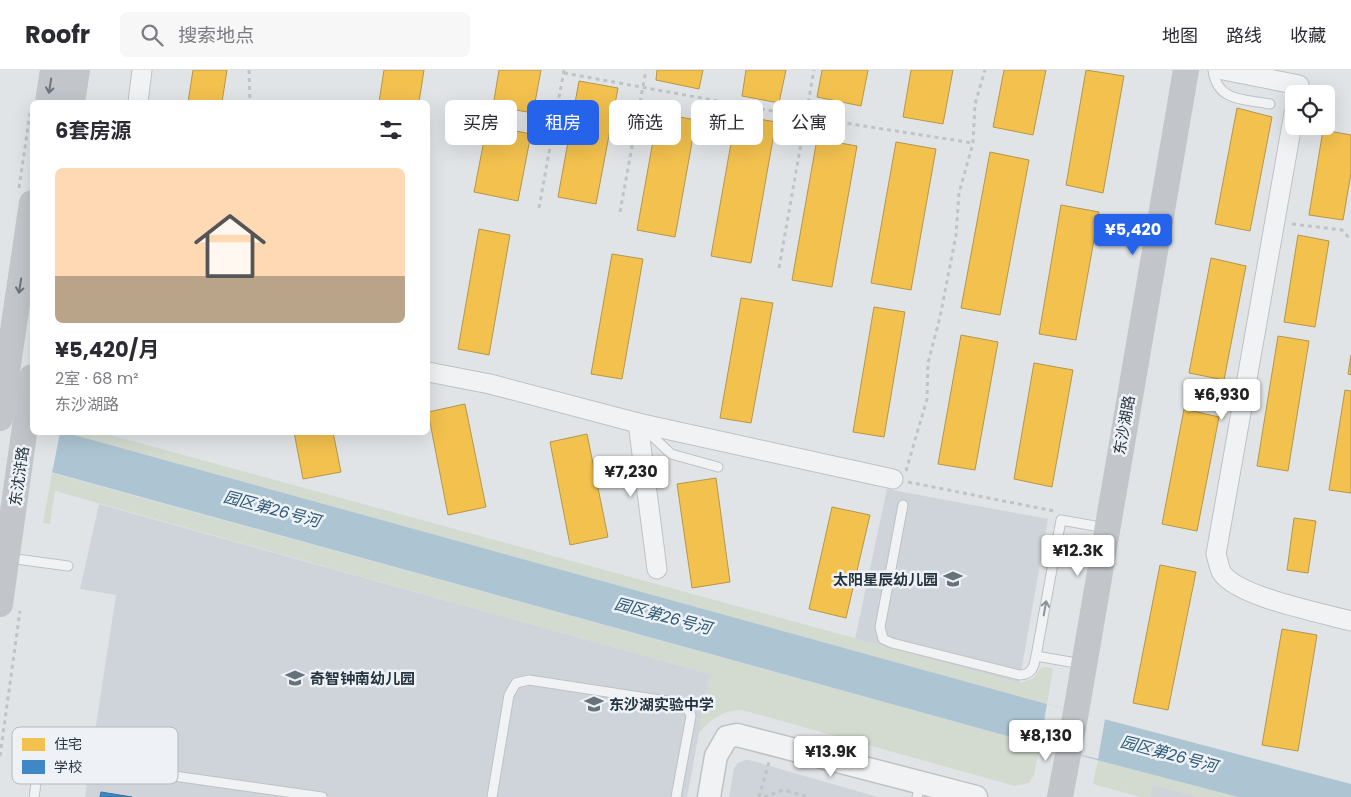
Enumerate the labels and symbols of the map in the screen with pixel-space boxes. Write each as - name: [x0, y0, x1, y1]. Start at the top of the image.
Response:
- one-way arrow: [45, 78, 55, 94]
- pin: ¥5,420: [1092, 214, 1174, 256]
- one-way arrow: [15, 277, 25, 293]
- pin: ¥6,930: [1181, 378, 1263, 421]
- street label: 东沙湖路: [1108, 394, 1140, 456]
- street label: 东沈浒路: [4, 445, 34, 507]
- pin: ¥7,230: [590, 456, 672, 498]
- water label: 园区第26号河: [221, 485, 326, 534]
- pin: ¥12.3K: [1037, 534, 1119, 577]
- school or university icon: 太阳星辰幼儿园: [942, 568, 964, 590]
- place label: 太阳星辰幼儿园: [833, 569, 938, 590]
- water label: 园区第26号河: [612, 592, 717, 641]
- one-way arrow: [1041, 601, 1051, 617]
- school or university icon: 奇智钟南幼儿园: [284, 667, 306, 689]
- place label: 奇智钟南幼儿园: [310, 668, 415, 689]
- school or university icon: 东沙湖实验中学: [583, 693, 605, 715]
- place label: 东沙湖实验中学: [609, 694, 714, 715]
- pin: ¥8,130: [1005, 720, 1087, 762]
- legend: [12, 727, 178, 784]
- water label: 园区第26号河: [1118, 730, 1223, 779]
- text: 住宅: [54, 734, 82, 754]
- pin: ¥13.9K: [790, 736, 872, 778]
- text: 学校: [54, 757, 82, 777]

